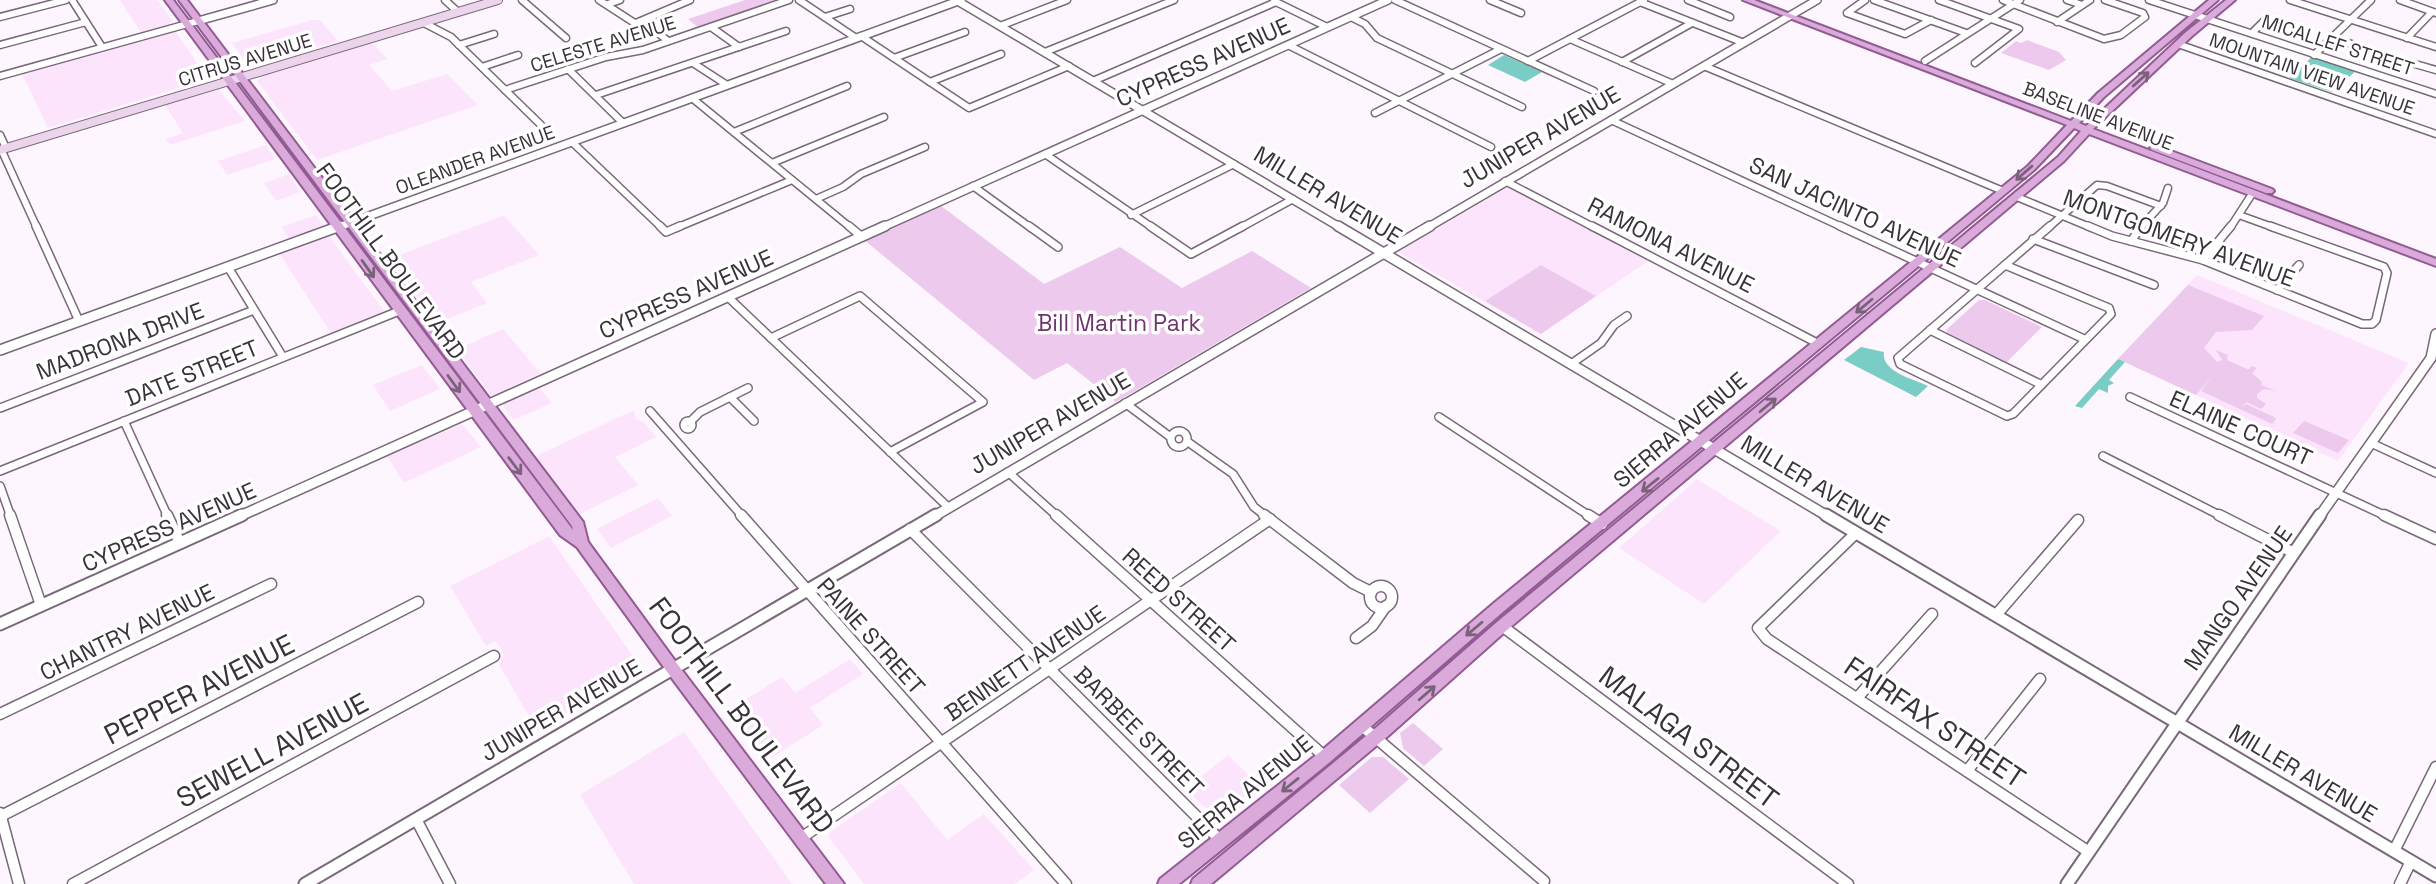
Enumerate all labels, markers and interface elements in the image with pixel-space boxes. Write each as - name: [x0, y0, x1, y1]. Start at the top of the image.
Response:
- street label: MICALLEF STREET: [2259, 9, 2417, 81]
- street label: CELESTE AVENUE: [527, 10, 679, 78]
- street label: CYPRESS AVENUE: [1111, 10, 1295, 114]
- street label: MOUNTAIN VIEW AVENUE: [2206, 27, 2418, 121]
- street label: CITRUS AVENUE: [175, 28, 315, 92]
- one-way arrow: [2132, 70, 2149, 87]
- street label: BASELINE AVENUE: [2019, 76, 2177, 156]
- street label: JUNIPER AVENUE: [1454, 79, 1626, 195]
- street label: OLEANDER AVENUE: [392, 120, 558, 200]
- street label: MILLER AVENUE: [1248, 139, 1408, 251]
- street label: SAN JACINTO AVENUE: [1744, 150, 1966, 274]
- street label: FOOTHILL BOULEVARD: [310, 157, 472, 365]
- one-way arrow: [2016, 165, 2033, 182]
- street label: MONTGOMERY AVENUE: [2059, 182, 2299, 294]
- street label: RAMONA AVENUE: [1583, 190, 1759, 300]
- street label: CYPRESS AVENUE: [594, 242, 778, 346]
- one-way arrow: [361, 259, 375, 278]
- street label: MADRONA DRIVE: [32, 295, 208, 387]
- one-way arrow: [1856, 298, 1874, 314]
- park label: Bill Martin Park: [1037, 308, 1201, 338]
- street label: DATE STREET: [121, 333, 263, 413]
- street label: JUNIPER AVENUE: [964, 365, 1136, 481]
- street label: SIERRA AVENUE: [1607, 365, 1753, 495]
- one-way arrow: [447, 374, 461, 393]
- street label: ELAINE COURT: [2165, 383, 2317, 473]
- one-way arrow: [1759, 398, 1777, 413]
- street label: MILLER AVENUE: [1735, 428, 1895, 540]
- one-way arrow: [507, 456, 522, 474]
- street label: CYPRESS AVENUE: [77, 475, 261, 579]
- one-way arrow: [1641, 477, 1659, 492]
- street label: MANGO AVENUE: [2177, 520, 2299, 676]
- street label: REED STREET: [1116, 541, 1242, 659]
- street label: PAINE STREET: [810, 571, 932, 701]
- street label: CHANTRY AVENUE: [35, 577, 219, 687]
- street label: FOOTHILL BOULEVARD: [641, 590, 843, 840]
- street label: BENNETT AVENUE: [939, 598, 1111, 728]
- one-way arrow: [1465, 621, 1483, 637]
- street label: PEPPER AVENUE: [98, 626, 300, 752]
- street label: FAIRFAX STREET: [1837, 648, 2033, 796]
- street label: JUNIPER AVENUE: [475, 652, 647, 768]
- street label: MALAGA STREET: [1592, 658, 1786, 816]
- street label: BARBEE STREET: [1068, 660, 1210, 802]
- street label: SEWELL AVENUE: [170, 684, 374, 816]
- one-way arrow: [1418, 685, 1436, 701]
- street label: MILLER AVENUE: [2223, 717, 2383, 829]
- street label: SIERRA AVENUE: [1171, 728, 1319, 856]
- one-way arrow: [1282, 777, 1300, 793]

